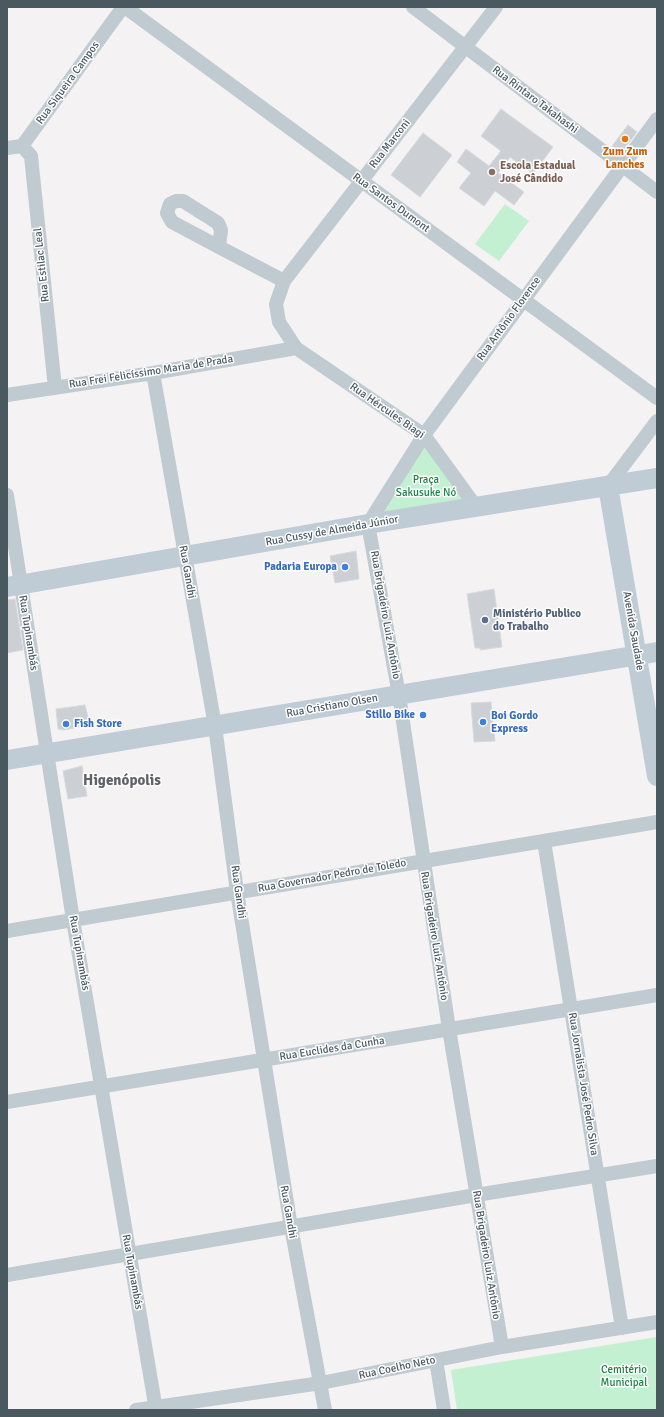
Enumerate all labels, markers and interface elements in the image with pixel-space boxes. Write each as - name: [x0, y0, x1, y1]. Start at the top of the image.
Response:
- street label: Rua Siqueira Campos: [34, 39, 102, 127]
- street label: Rua Rintaro Takahashi: [489, 63, 581, 137]
- street label: Rua Marconi: [367, 117, 413, 171]
- marker: Zum Zum Lanches: [620, 134, 630, 144]
- place label: Zum Zum Lanches: [603, 145, 647, 171]
- place label: Escola Estadual José Cândido: [500, 159, 576, 185]
- marker: Escola Estadual José Cândido: [487, 167, 497, 177]
- street label: Rua Santos Dumont: [350, 171, 432, 235]
- street label: Rua Estilac Leal: [32, 227, 52, 303]
- street label: Rua Antônio Florence: [474, 275, 544, 363]
- street label: Rua Frei Felicíssimo Maria de Prada: [68, 353, 234, 391]
- street label: Rua Hércules Biagi: [347, 380, 427, 442]
- park label: Praça Sakusuke Nó: [396, 473, 456, 499]
- street label: Rua Cussy de Almeida Júnior: [265, 513, 399, 549]
- street label: Rua Gandhi: [176, 544, 198, 600]
- street label: Rua Brigadeiro Luiz Antônio: [367, 550, 403, 680]
- place label: Padaria Europa: [264, 560, 337, 574]
- marker: Padaria Europa: [340, 562, 350, 572]
- street label: Avenida Saudade: [620, 590, 646, 672]
- street label: Rua Tupinambás: [16, 594, 40, 672]
- place label: Ministério Publico do Trabalho: [493, 607, 581, 633]
- marker: Ministério Publico do Trabalho: [480, 615, 490, 625]
- street label: Rua Cristiano Olsen: [285, 691, 379, 721]
- place label: Stillo Bike: [366, 708, 415, 722]
- place label: Boi Gordo Express: [491, 709, 538, 735]
- marker: Stillo Bike: [418, 710, 428, 720]
- place label: Fish Store: [74, 717, 122, 731]
- marker: Boi Gordo Express: [478, 717, 488, 727]
- marker: Fish Store: [61, 719, 71, 729]
- district label: Higenópolis: [83, 772, 161, 790]
- street label: Rua Governador Pedro de Toledo: [257, 856, 407, 896]
- street label: Rua Gandhi: [228, 864, 248, 920]
- street label: Rua Brigadeiro Luiz Antônio: [417, 871, 451, 1001]
- street label: Rua Tupinambás: [66, 914, 92, 992]
- street label: Rua Jornalista José Pedro Silva: [565, 1011, 601, 1157]
- street label: Rua Euclides da Cunha: [278, 1034, 386, 1064]
- street label: Rua Gandhi: [277, 1184, 299, 1240]
- street label: Rua Brigadeiro Luiz Antônio: [469, 1190, 503, 1320]
- street label: Rua Tupinambás: [119, 1233, 145, 1311]
- street label: Rua Coelho Neto: [357, 1353, 437, 1383]
- park label: Cemitério Municipal: [601, 1363, 647, 1389]

